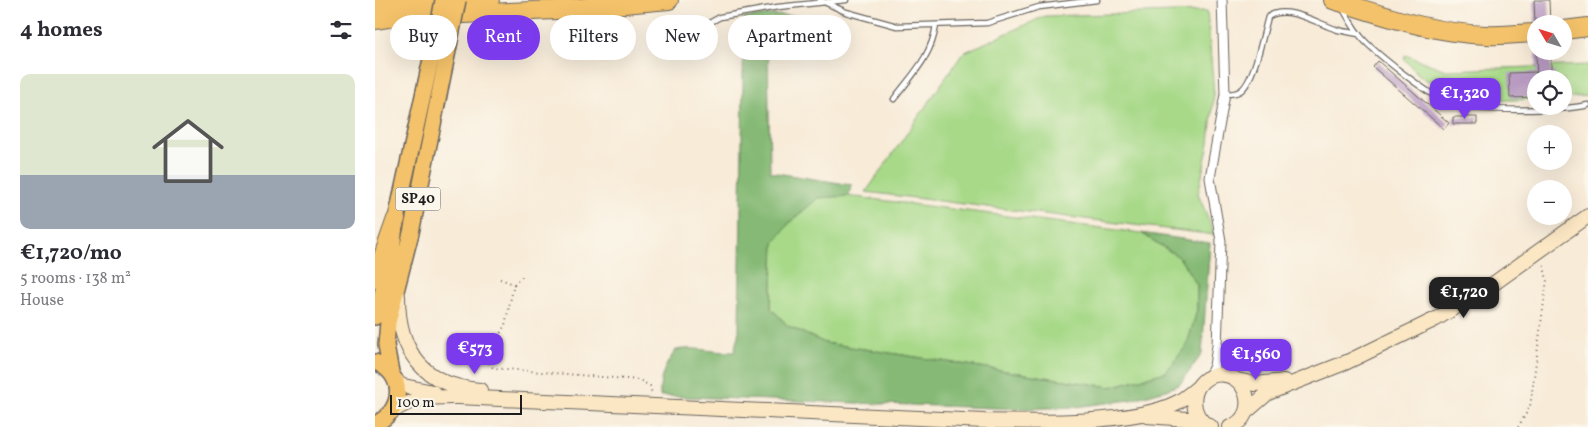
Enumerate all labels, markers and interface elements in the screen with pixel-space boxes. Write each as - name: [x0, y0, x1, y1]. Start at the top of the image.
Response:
- chip: Buy: [390, 15, 457, 60]
- chip: Rent: [467, 15, 540, 60]
- chip: Filters: [550, 15, 636, 60]
- chip: New: [646, 15, 718, 60]
- chip: Apartment: [728, 15, 851, 60]
- north arrow: [1527, 15, 1573, 60]
- map controls: [1527, 15, 1572, 225]
- text: 4 homes: [20, 16, 103, 45]
- icon: filters: [327, 16, 355, 44]
- button: locate: [1527, 70, 1572, 115]
- pin: €1,320: [1424, 78, 1506, 120]
- text: €1,320: [1441, 83, 1489, 105]
- icon: home: [143, 106, 233, 196]
- button: +: [1527, 125, 1572, 170]
- button: −: [1527, 180, 1572, 225]
- road number: SP40: [395, 188, 441, 210]
- text: €1,720/mo: [20, 239, 122, 268]
- text: 5 rooms · 138 m²: [20, 268, 131, 290]
- pin: €1,720: [1423, 276, 1505, 319]
- text: €1,720: [1440, 282, 1488, 304]
- text: House: [20, 290, 64, 312]
- pin: €573: [445, 332, 505, 375]
- text: €573: [457, 338, 493, 360]
- pin: €1,560: [1215, 338, 1297, 381]
- text: €1,560: [1231, 344, 1281, 366]
- scale bar: [390, 392, 523, 415]
- text: 100 m: [397, 394, 435, 413]

